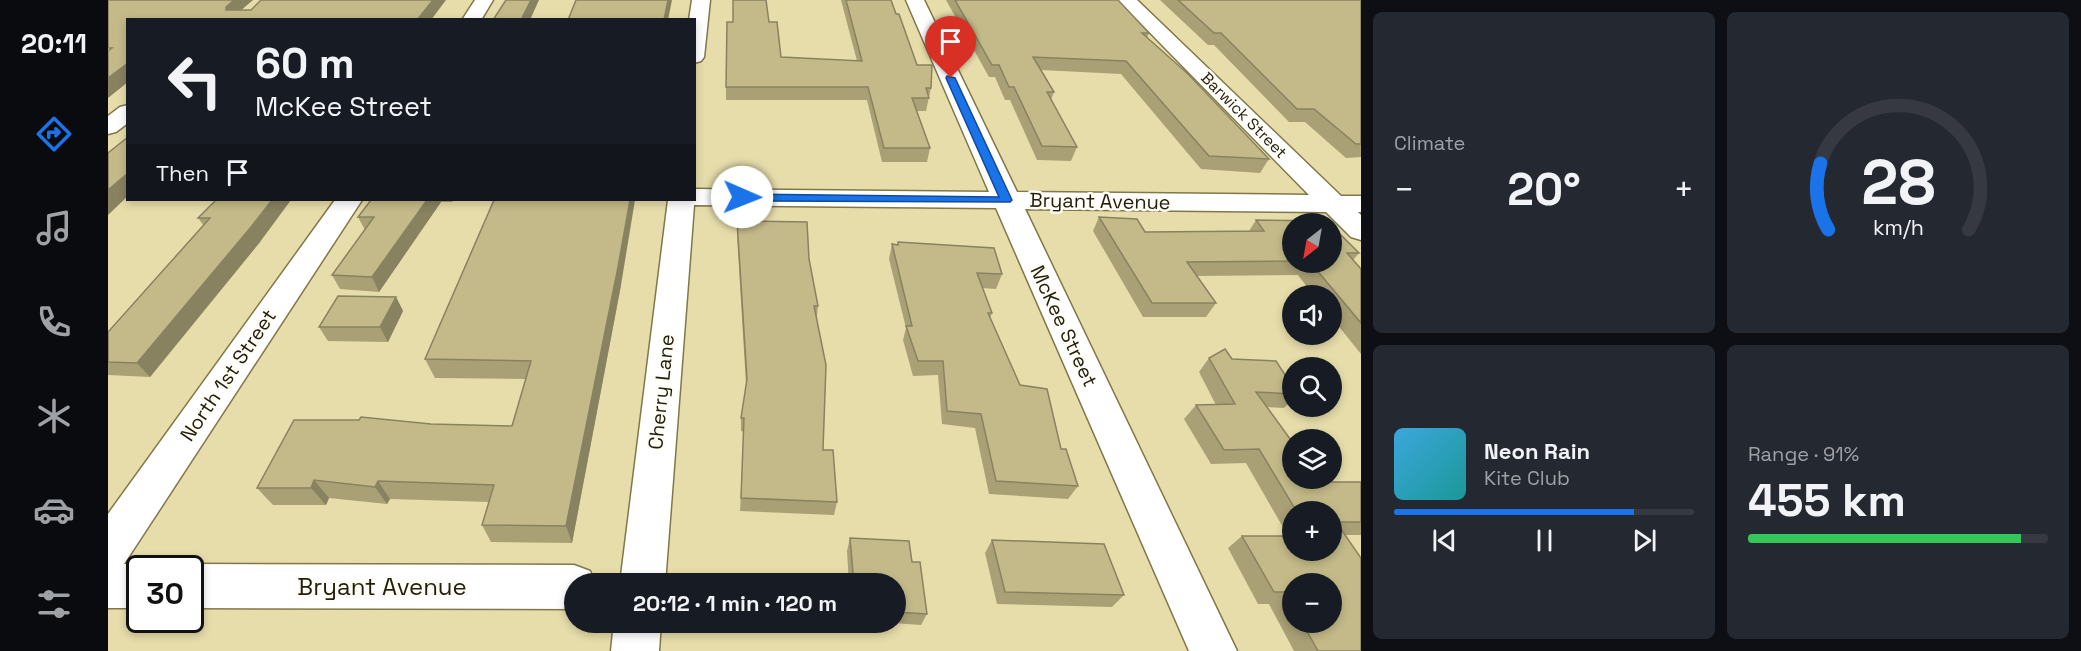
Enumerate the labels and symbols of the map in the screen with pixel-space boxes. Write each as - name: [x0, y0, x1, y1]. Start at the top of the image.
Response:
- pin: [925, 16, 976, 78]
- street label: Barwick Street: [1196, 67, 1292, 163]
- position arrow: [710, 165, 774, 229]
- street label: Bryant Avenue: [1029, 187, 1171, 215]
- north arrow: [1282, 213, 1342, 273]
- street label: McKee Street: [1025, 261, 1103, 391]
- street label: North 1st Street: [174, 304, 282, 446]
- street label: Cherry Lane: [642, 333, 680, 451]
- speed limit sign: 30: [126, 555, 204, 633]
- street label: Bryant Avenue: [297, 571, 467, 602]

